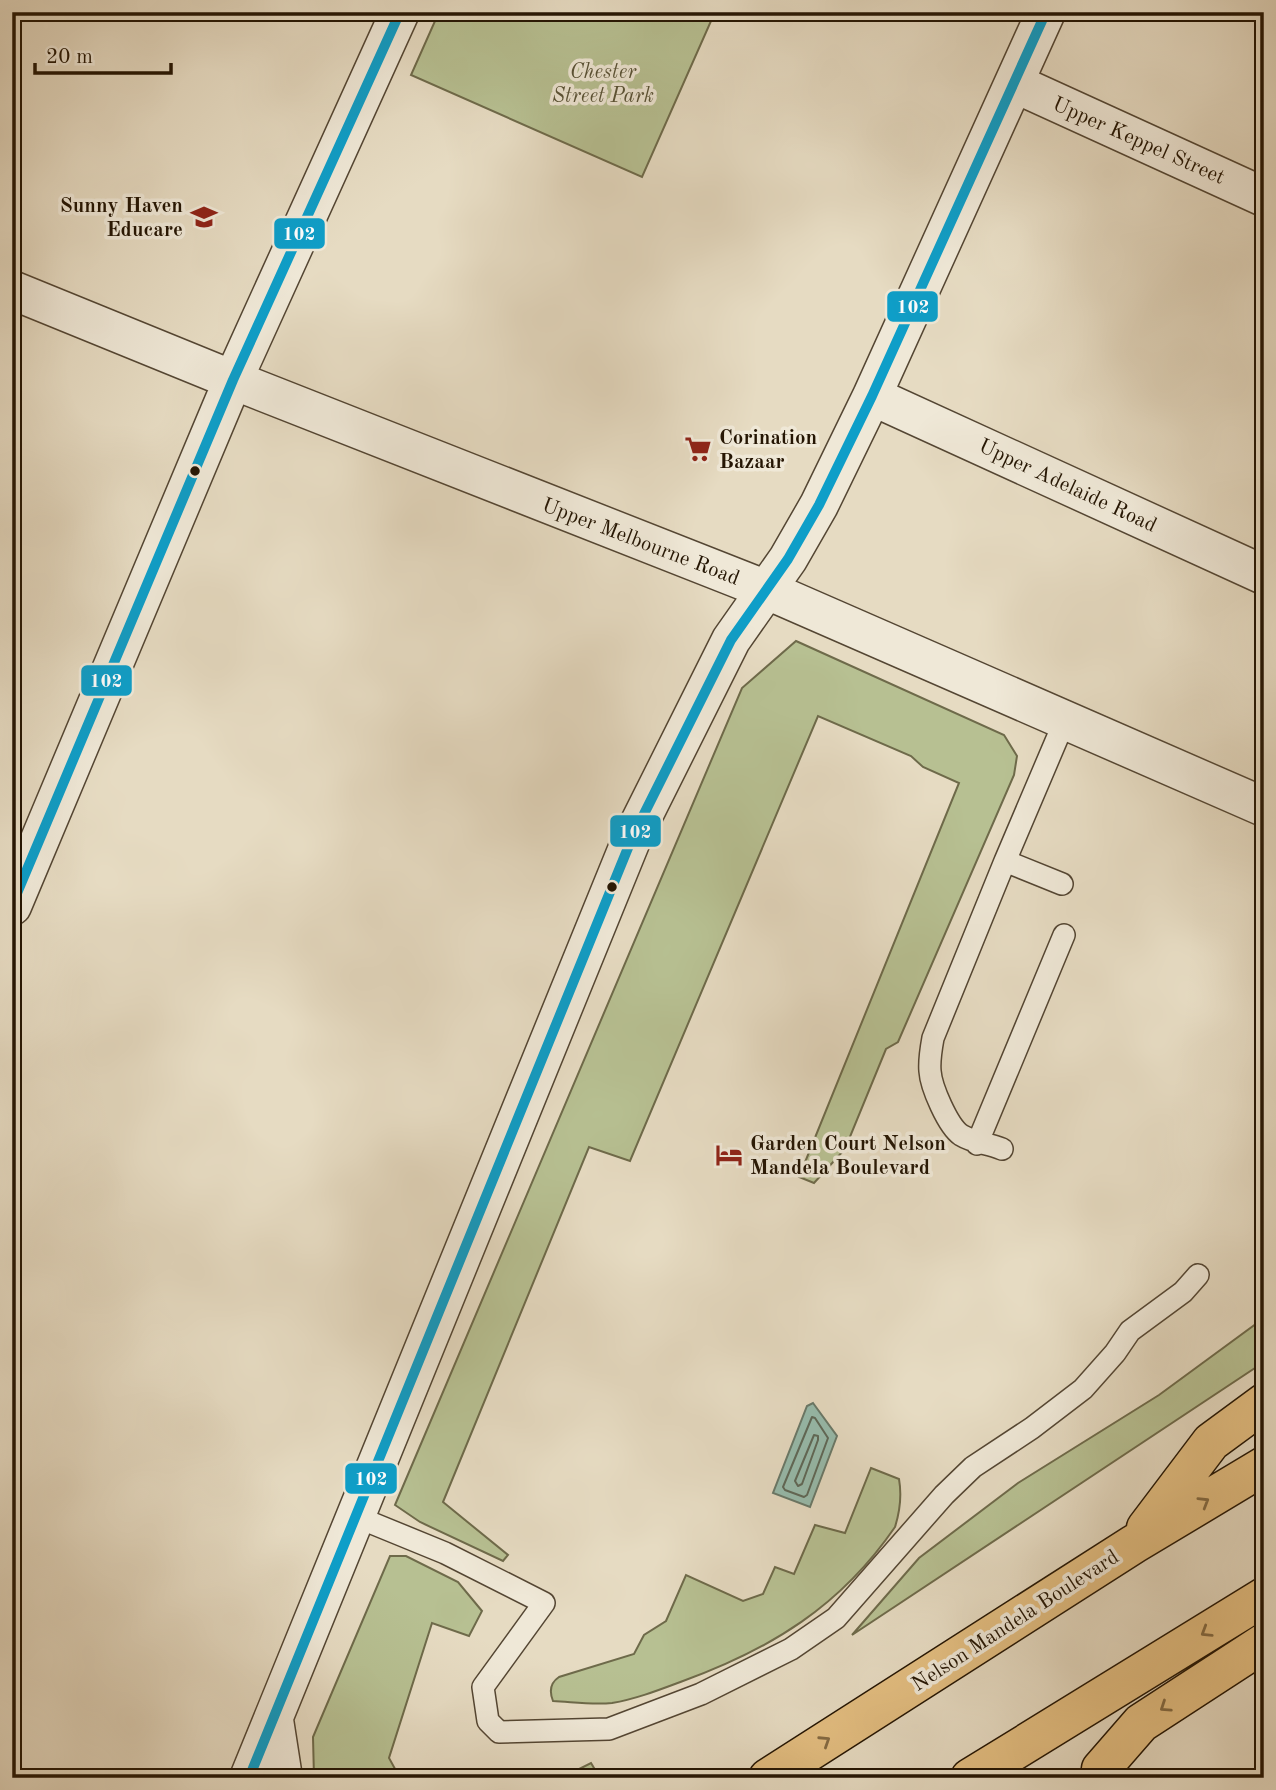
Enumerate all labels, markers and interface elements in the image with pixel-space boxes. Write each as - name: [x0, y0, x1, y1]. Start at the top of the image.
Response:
- scale bar: [35, 32, 172, 76]
- text: 20 m: [46, 47, 93, 68]
- park label: Chester Street Park: [552, 62, 654, 107]
- street label: Upper Keppel Street: [1049, 94, 1228, 189]
- place label: Sunny Haven Educare: [60, 196, 183, 241]
- school or university icon: Sunny Haven Educare: [189, 202, 219, 232]
- line badge: 102: [273, 217, 326, 250]
- text: 102: [282, 226, 316, 245]
- line badge: 102: [886, 290, 939, 323]
- text: 102: [896, 299, 930, 318]
- place label: Corination Bazaar: [719, 428, 817, 473]
- supermarket icon: Corination Bazaar: [683, 434, 713, 464]
- street label: Upper Adelaide Road: [975, 436, 1160, 537]
- unlabelled marker: [188, 464, 202, 478]
- street label: Upper Melbourne Road: [539, 495, 742, 590]
- line badge: 102: [80, 664, 133, 697]
- text: 102: [89, 673, 123, 692]
- line badge: 102: [609, 814, 662, 848]
- text: 102: [618, 824, 652, 843]
- unlabelled marker: [605, 880, 619, 894]
- place label: Garden Court Nelson Mandela Boulevard: [750, 1134, 946, 1179]
- hotel icon: Garden Court Nelson Mandela Boulevard: [714, 1140, 744, 1170]
- line badge: 102: [344, 1462, 398, 1495]
- text: 102: [354, 1471, 388, 1490]
- one-way arrow: [1197, 1497, 1210, 1510]
- street label: Nelson Mandela Boulevard: [909, 1547, 1123, 1696]
- one-way arrow: [1200, 1624, 1213, 1637]
- one-way arrow: [1160, 1699, 1173, 1712]
- one-way arrow: [818, 1736, 831, 1749]

